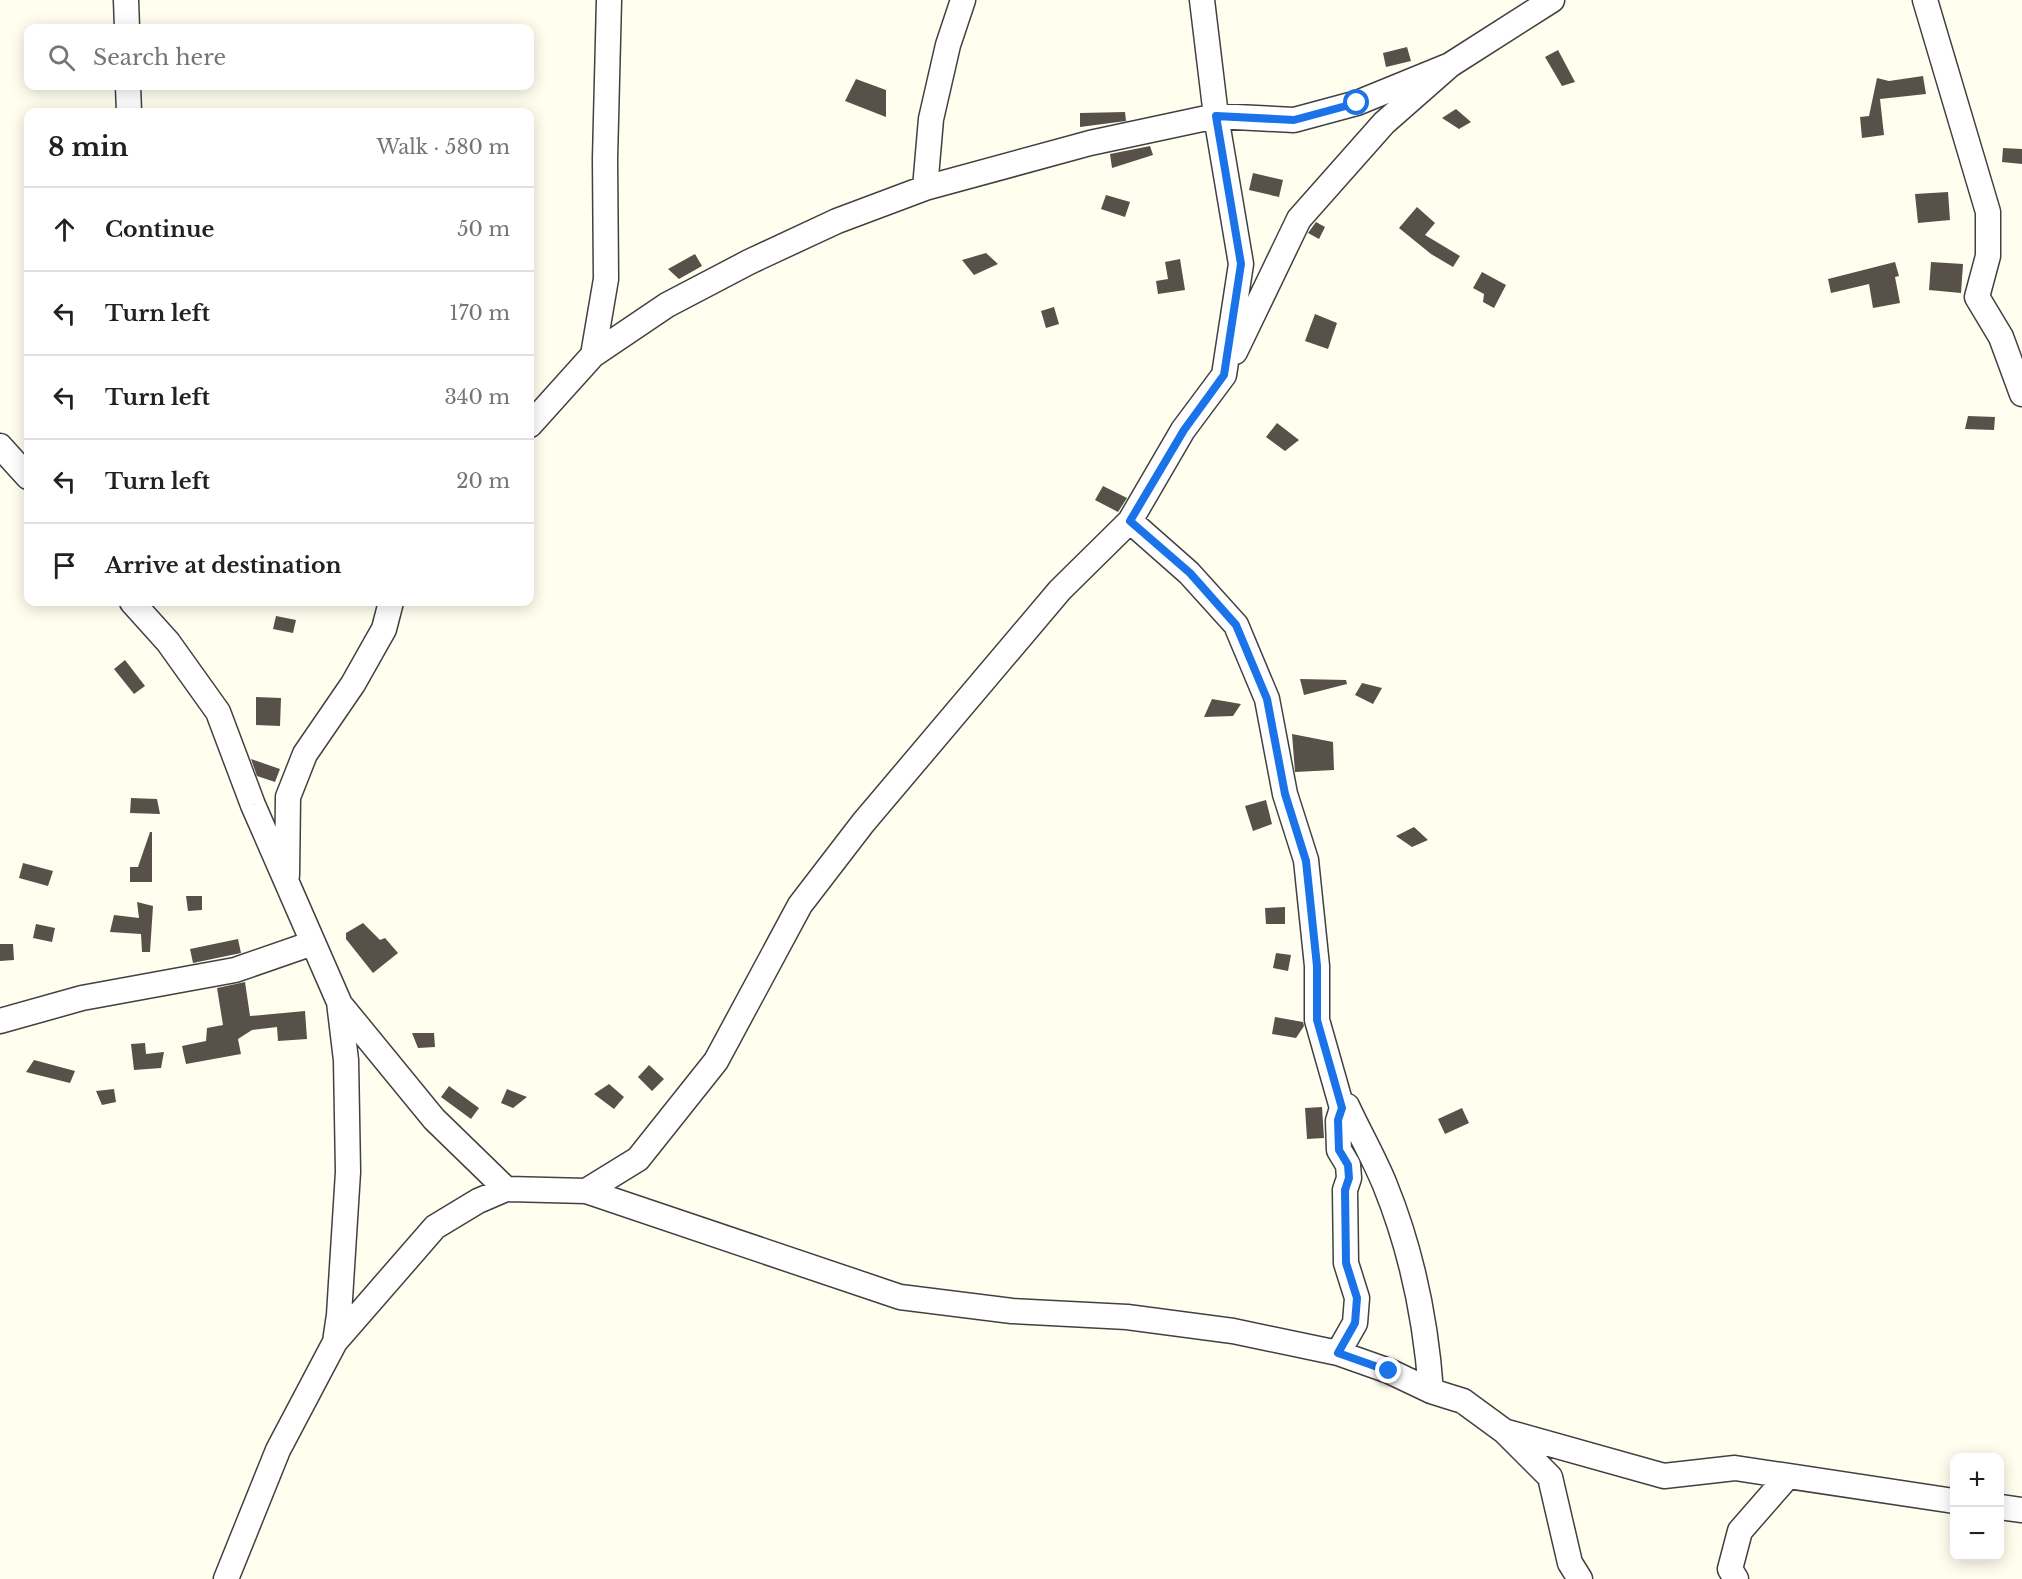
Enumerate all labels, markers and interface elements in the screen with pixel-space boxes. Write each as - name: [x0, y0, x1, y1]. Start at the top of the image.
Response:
- search box: [24, 24, 534, 90]
- icon: search: [45, 41, 78, 74]
- text: Search here: [93, 44, 226, 71]
- route start: [1343, 89, 1369, 115]
- text: 8 min: [48, 131, 128, 163]
- text: Walk · 580 m: [376, 135, 510, 159]
- icon: ahead: [48, 213, 81, 246]
- text: Continue: [105, 216, 214, 243]
- text: 50 m: [457, 217, 510, 241]
- icon: left: [48, 297, 81, 330]
- text: Turn left: [105, 300, 210, 327]
- text: 170 m: [450, 301, 510, 325]
- icon: left: [48, 381, 81, 414]
- text: Turn left: [105, 384, 210, 411]
- text: 340 m: [445, 385, 510, 409]
- icon: left: [48, 465, 81, 498]
- text: Turn left: [105, 468, 210, 495]
- text: 20 m: [456, 469, 510, 493]
- icon: arrive: [48, 549, 81, 582]
- text: Arrive at destination: [105, 552, 342, 579]
- route end: [1375, 1357, 1401, 1383]
- map controls: [1950, 1453, 2004, 1561]
- button: +: [1950, 1453, 2004, 1507]
- button: −: [1950, 1507, 2004, 1561]

